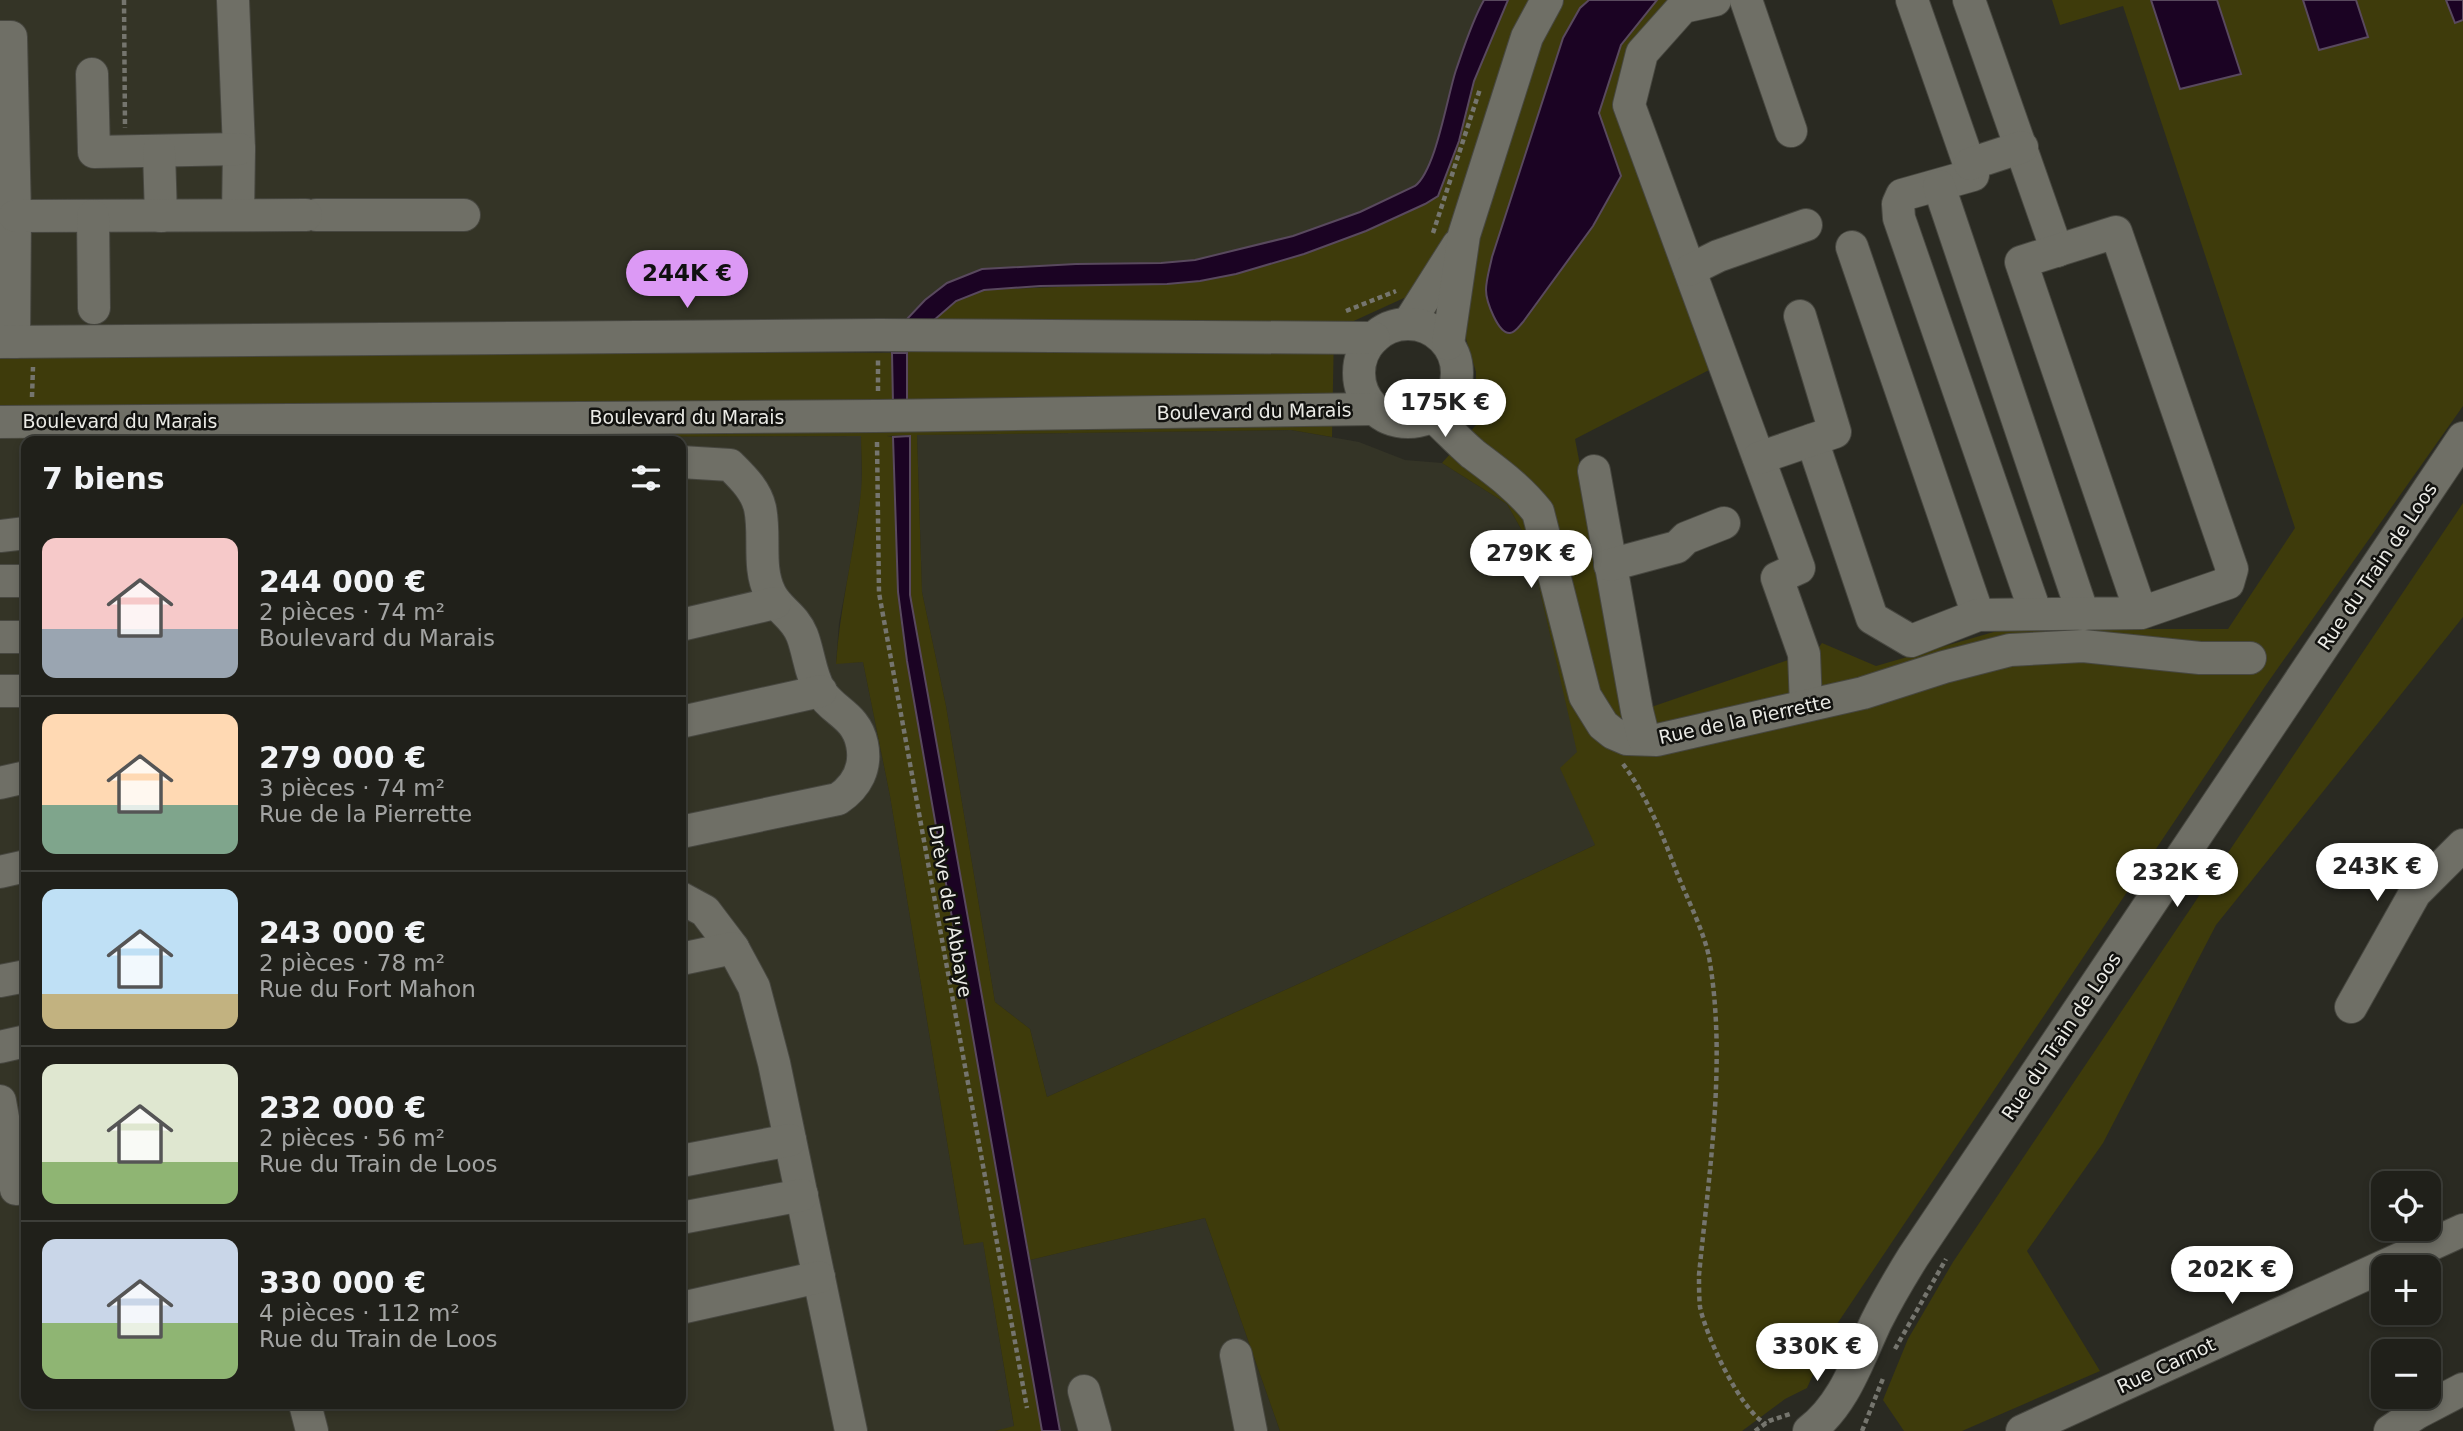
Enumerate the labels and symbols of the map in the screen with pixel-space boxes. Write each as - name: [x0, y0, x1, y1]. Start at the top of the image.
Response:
- pin: 244K €: [630, 250, 744, 310]
- pin: 175K €: [1388, 380, 1502, 439]
- street label: Boulevard du Marais: [1156, 398, 1352, 424]
- street label: Boulevard du Marais: [590, 406, 784, 428]
- street label: Boulevard du Marais: [23, 410, 217, 432]
- street label: Rue du Train de Loos: [2313, 478, 2441, 654]
- pin: 279K €: [1474, 530, 1588, 590]
- street label: Rue de la Pierrette: [1657, 690, 1833, 748]
- street label: Drève de l'Abbaye: [925, 823, 977, 999]
- pin: 243K €: [2320, 844, 2434, 903]
- pin: 232K €: [2120, 850, 2234, 909]
- street label: Rue du Train de Loos: [1997, 948, 2125, 1124]
- pin: 202K €: [2175, 1246, 2289, 1306]
- pin: 330K €: [1760, 1324, 1874, 1383]
- street label: Rue Carnot: [2113, 1333, 2219, 1397]

